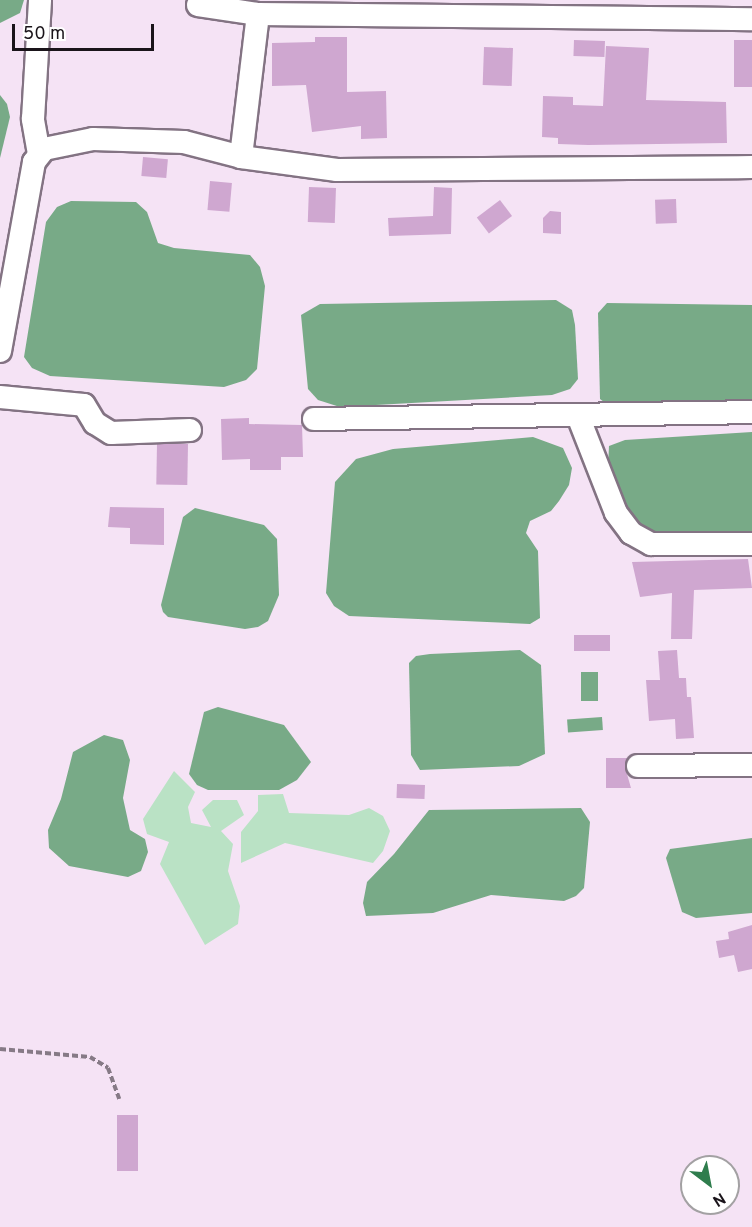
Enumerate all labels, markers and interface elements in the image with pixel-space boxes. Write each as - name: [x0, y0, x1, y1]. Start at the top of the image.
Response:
- scale bar: [15, 12, 158, 50]
- text: 50 m: [23, 23, 65, 46]
- north arrow: [680, 1155, 740, 1215]
- text: N: [708, 1187, 729, 1210]

